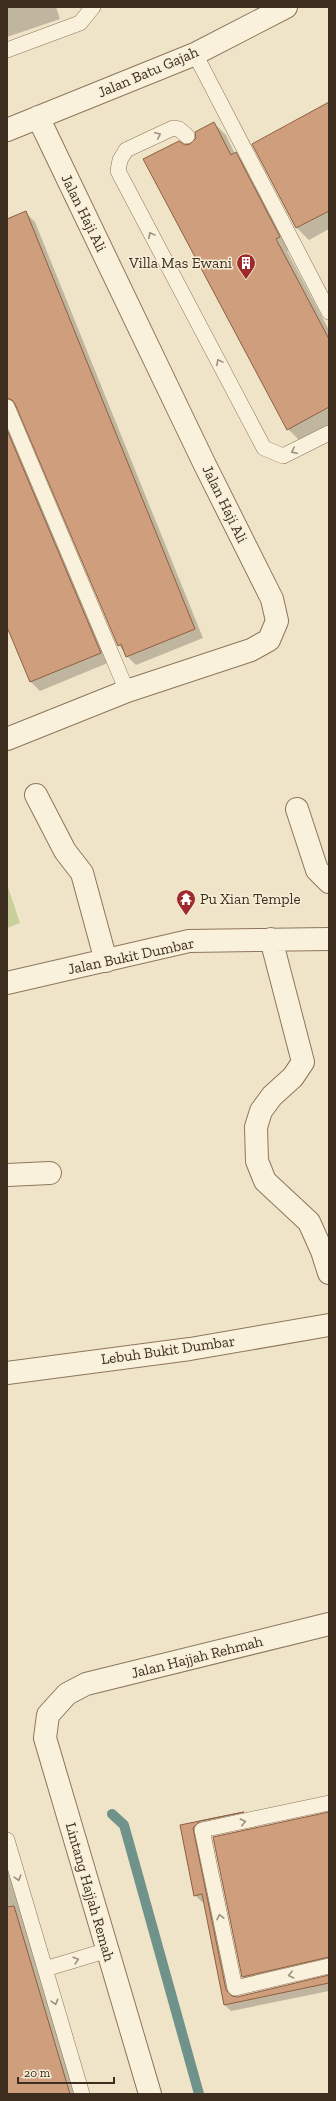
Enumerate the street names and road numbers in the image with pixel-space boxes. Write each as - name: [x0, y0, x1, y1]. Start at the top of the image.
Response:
- street label: Jalan Batu Gajah: [95, 42, 202, 101]
- street label: Jalan Haji Ali: [57, 171, 111, 255]
- street label: Jalan Haji Ali: [198, 462, 252, 546]
- street label: Jalan Bukit Dumbar: [66, 934, 196, 978]
- street label: Lebuh Bukit Dumbar: [100, 1332, 236, 1368]
- street label: Jalan Hajjah Rehmah: [129, 1632, 265, 1682]
- street label: Lintang Hajjah Remah: [62, 1820, 119, 1964]

